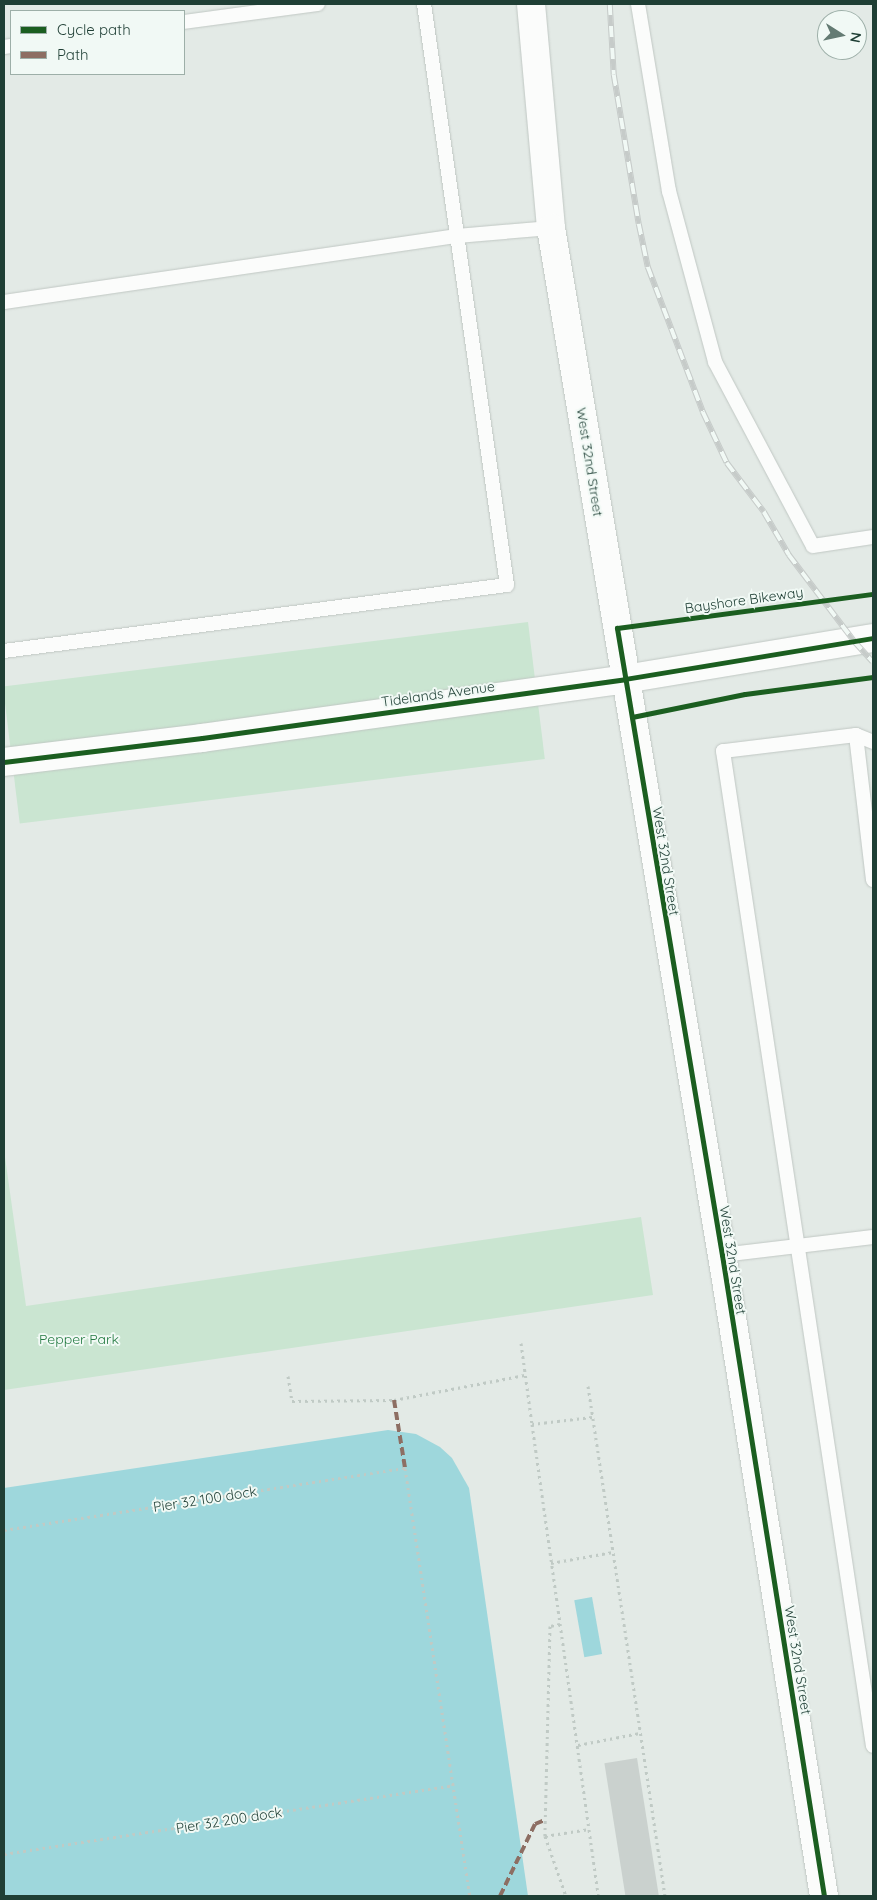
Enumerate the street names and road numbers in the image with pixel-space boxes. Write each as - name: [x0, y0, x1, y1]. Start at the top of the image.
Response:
- street label: West 32nd Street: [573, 406, 607, 518]
- street label: Bayshore Bikeway: [684, 583, 804, 617]
- street label: Tidelands Avenue: [380, 678, 496, 710]
- street label: West 32nd Street: [649, 805, 683, 917]
- street label: West 32nd Street: [716, 1204, 750, 1316]
- street label: Pier 32 100 dock: [152, 1483, 258, 1515]
- street label: West 32nd Street: [781, 1604, 815, 1716]
- street label: Pier 32 200 dock: [175, 1803, 283, 1837]

